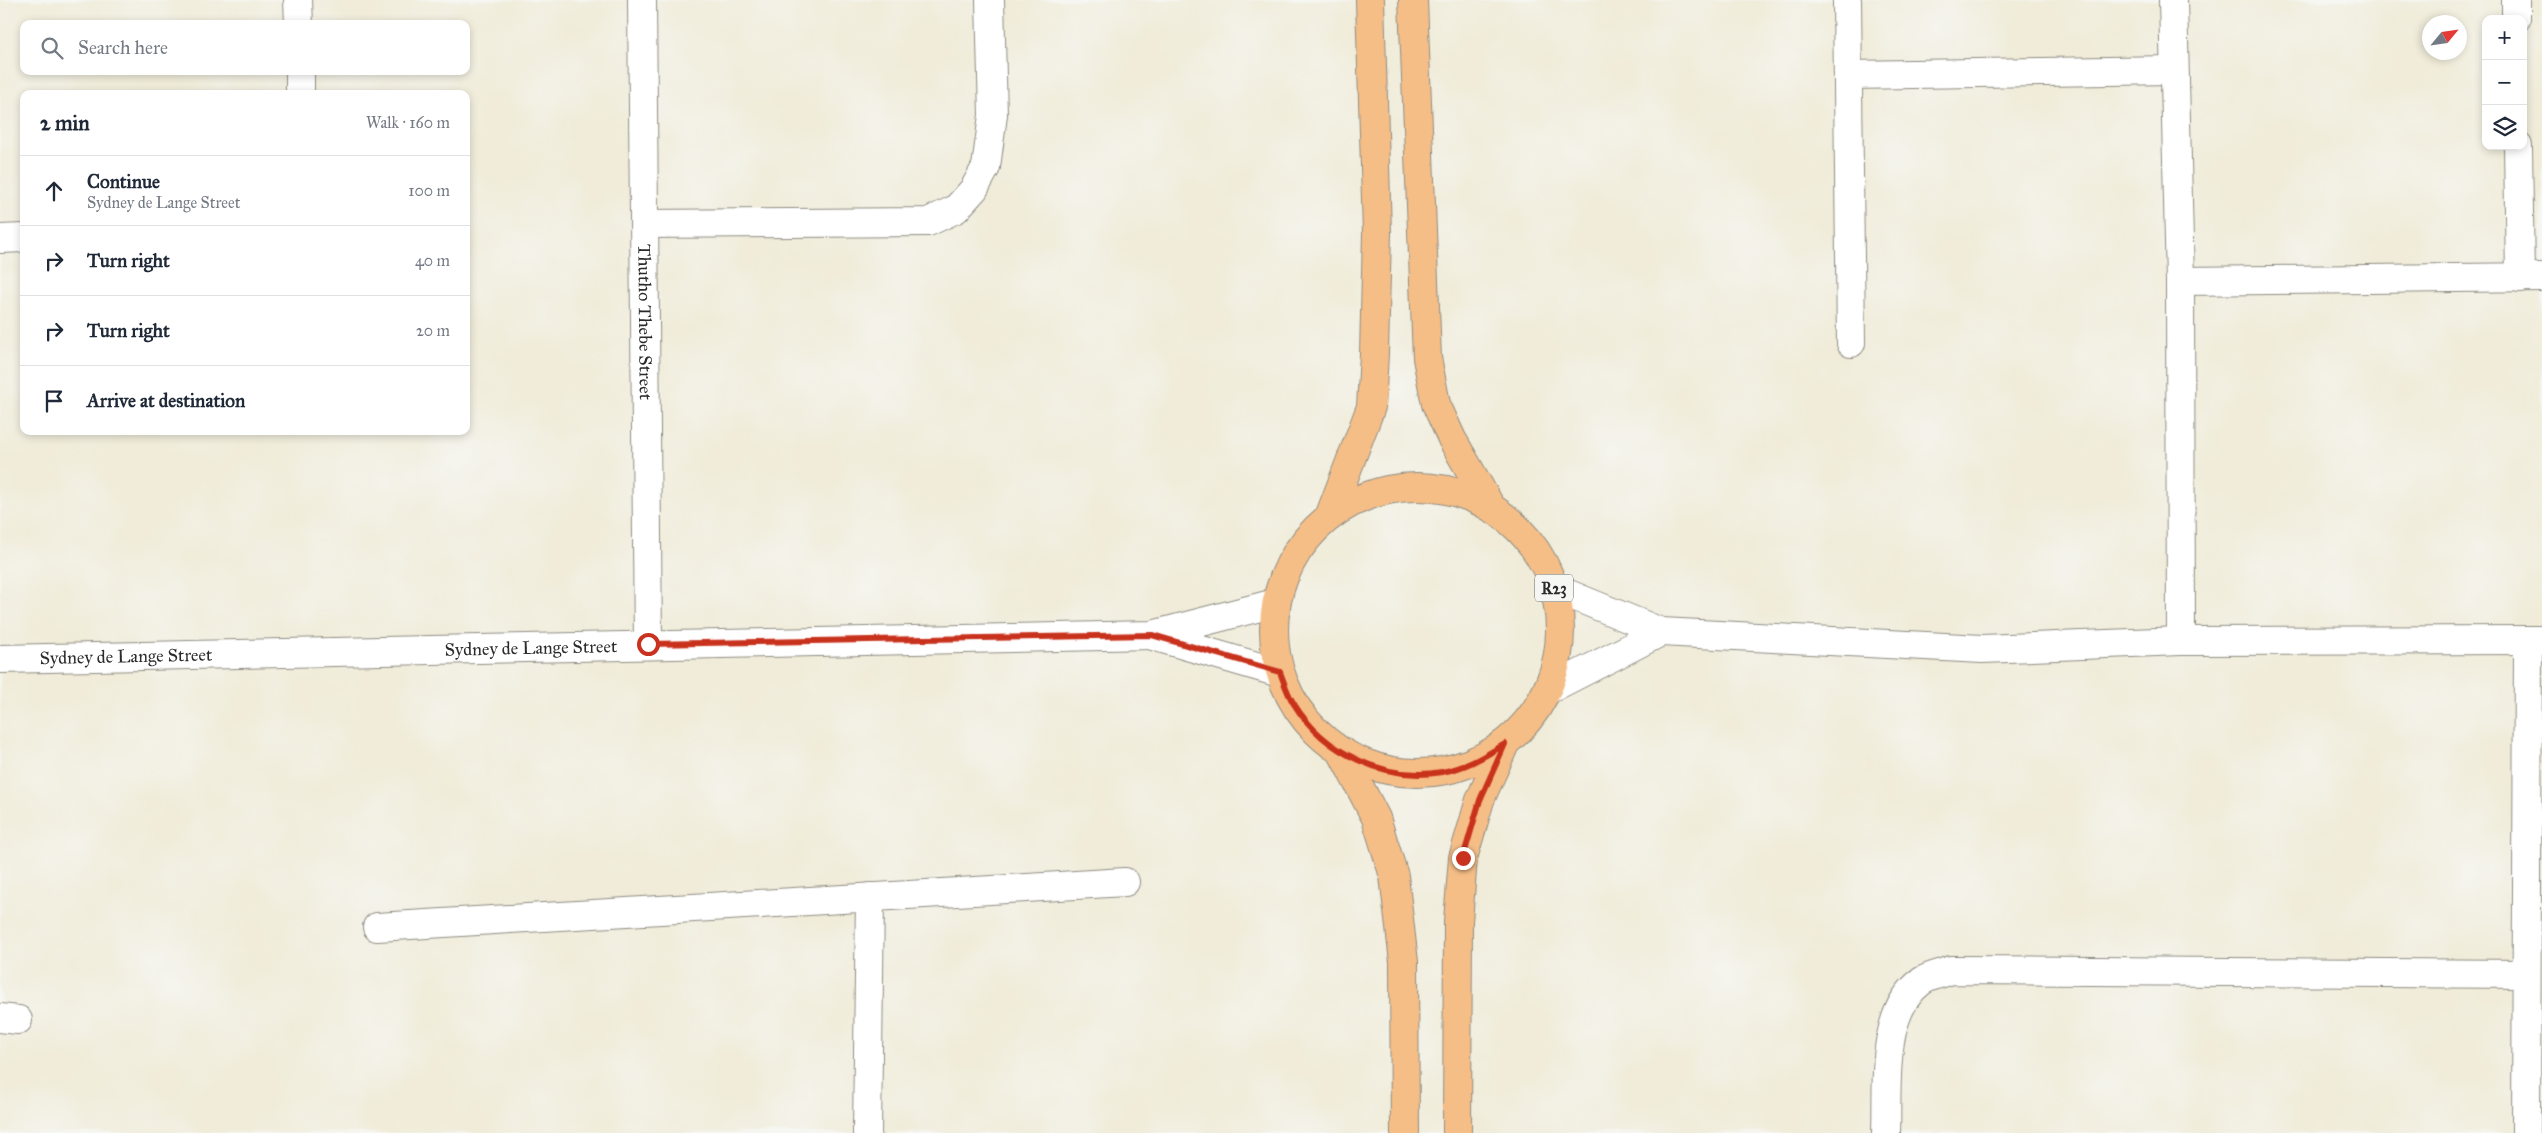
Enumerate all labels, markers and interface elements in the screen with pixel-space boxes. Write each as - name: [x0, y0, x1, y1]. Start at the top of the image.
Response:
- north arrow: [2422, 15, 2467, 60]
- map controls: [2482, 15, 2527, 150]
- button: +: [2482, 15, 2527, 60]
- search box: [20, 20, 470, 75]
- icon: search: [38, 34, 66, 62]
- text: Search here: [78, 36, 168, 59]
- button: −: [2482, 60, 2527, 105]
- button: layers: [2482, 105, 2527, 150]
- text: 2 min: [40, 110, 90, 136]
- text: Walk · 160 m: [366, 113, 450, 132]
- text: Continue: [87, 170, 160, 193]
- icon: ahead: [40, 177, 68, 205]
- text: 100 m: [408, 181, 450, 200]
- text: Sydney de Lange Street: [87, 193, 240, 212]
- street label: Thutho Thebe Street: [633, 244, 657, 401]
- icon: right: [40, 247, 68, 275]
- text: Turn right: [87, 249, 170, 272]
- text: 40 m: [415, 251, 450, 270]
- icon: right: [40, 317, 68, 345]
- text: Turn right: [87, 319, 170, 342]
- text: 20 m: [416, 321, 450, 340]
- icon: arrive: [40, 387, 68, 415]
- text: Arrive at destination: [87, 389, 245, 412]
- road number: R23: [1535, 574, 1573, 602]
- route start: [637, 633, 660, 656]
- street label: Sydney de Lange Street: [444, 635, 618, 661]
- street label: Sydney de Lange Street: [39, 644, 213, 669]
- route end: [1452, 847, 1475, 870]

